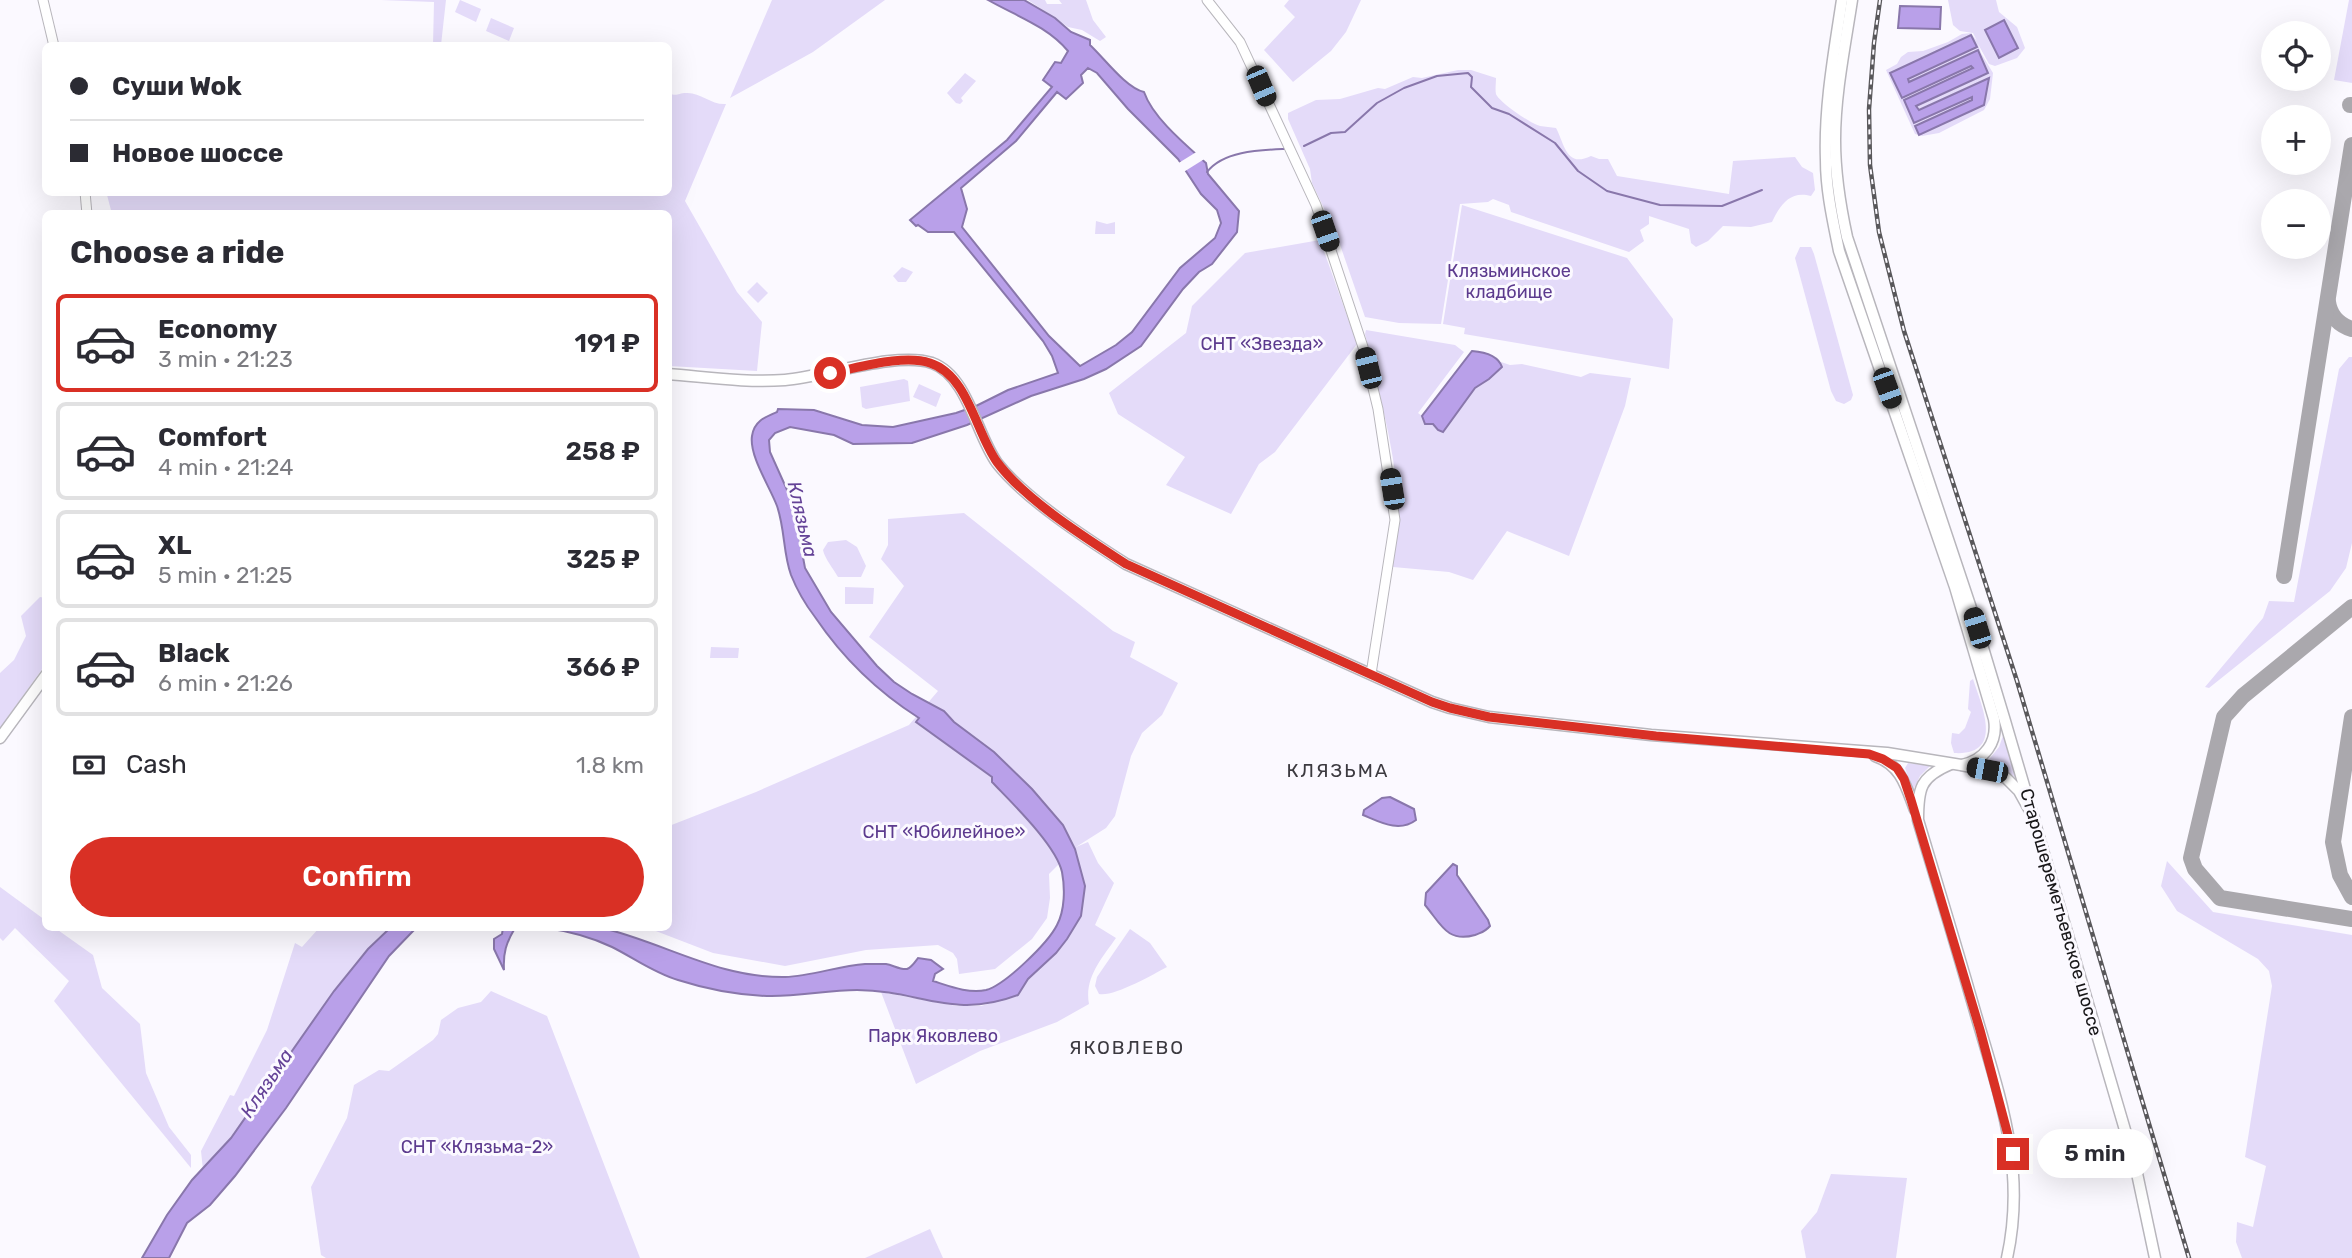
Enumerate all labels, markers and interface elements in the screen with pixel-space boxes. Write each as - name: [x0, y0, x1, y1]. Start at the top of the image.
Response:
- map controls: [2261, 21, 2331, 259]
- button: locate: [2261, 21, 2331, 91]
- car: [1244, 63, 1279, 109]
- text: Суши Wok: [112, 71, 242, 102]
- button: +: [2261, 105, 2331, 175]
- text: Новое шоссе: [112, 138, 283, 169]
- button: −: [2261, 189, 2331, 259]
- car: [1309, 208, 1342, 254]
- text: Choose a ride: [70, 233, 284, 271]
- park label: Клязьминское кладбище: [1447, 260, 1571, 303]
- icon: car: [74, 312, 137, 375]
- text: Economy: [158, 314, 277, 345]
- text: 191 ₽: [575, 328, 640, 359]
- park label: СНТ «Звезда»: [1201, 333, 1323, 355]
- text: 3 min · 21:23: [158, 345, 293, 373]
- car: [1353, 345, 1384, 391]
- route start: [814, 357, 846, 389]
- car: [1870, 365, 1905, 411]
- icon: car: [74, 420, 137, 483]
- text: Comfort: [158, 422, 267, 453]
- text: 258 ₽: [566, 436, 640, 467]
- text: 4 min · 21:24: [158, 453, 294, 481]
- car: [1379, 467, 1406, 511]
- water label: Клязьма: [783, 479, 822, 559]
- icon: car: [74, 528, 137, 591]
- text: XL: [158, 530, 191, 561]
- text: 325 ₽: [566, 544, 640, 575]
- text: 5 min · 21:25: [158, 561, 293, 589]
- car: [1961, 605, 1994, 651]
- icon: car: [74, 636, 137, 699]
- text: Black: [158, 638, 230, 669]
- text: 366 ₽: [566, 652, 640, 683]
- text: 6 min · 21:26: [158, 669, 293, 697]
- icon: cash: [70, 746, 108, 784]
- text: Cash: [126, 749, 187, 780]
- text: 1.8 km: [576, 751, 644, 779]
- car: [1965, 756, 2010, 784]
- district label: КЛЯЗЬМА: [1286, 759, 1390, 782]
- street label: Старошереметьевское шоссе: [2015, 786, 2107, 1038]
- park label: СНТ «Юбилейное»: [863, 821, 1026, 843]
- button: Confirm: [70, 837, 644, 917]
- park label: Парк Яковлево: [868, 1025, 998, 1047]
- district label: ЯКОВЛЕВО: [1069, 1036, 1185, 1059]
- water label: Клязьма: [235, 1045, 298, 1122]
- callout: 5 min: [2038, 1130, 2153, 1178]
- park label: СНТ «Клязьма-2»: [401, 1136, 553, 1158]
- route end: [1997, 1138, 2029, 1170]
- text: 5 min: [2064, 1139, 2126, 1167]

